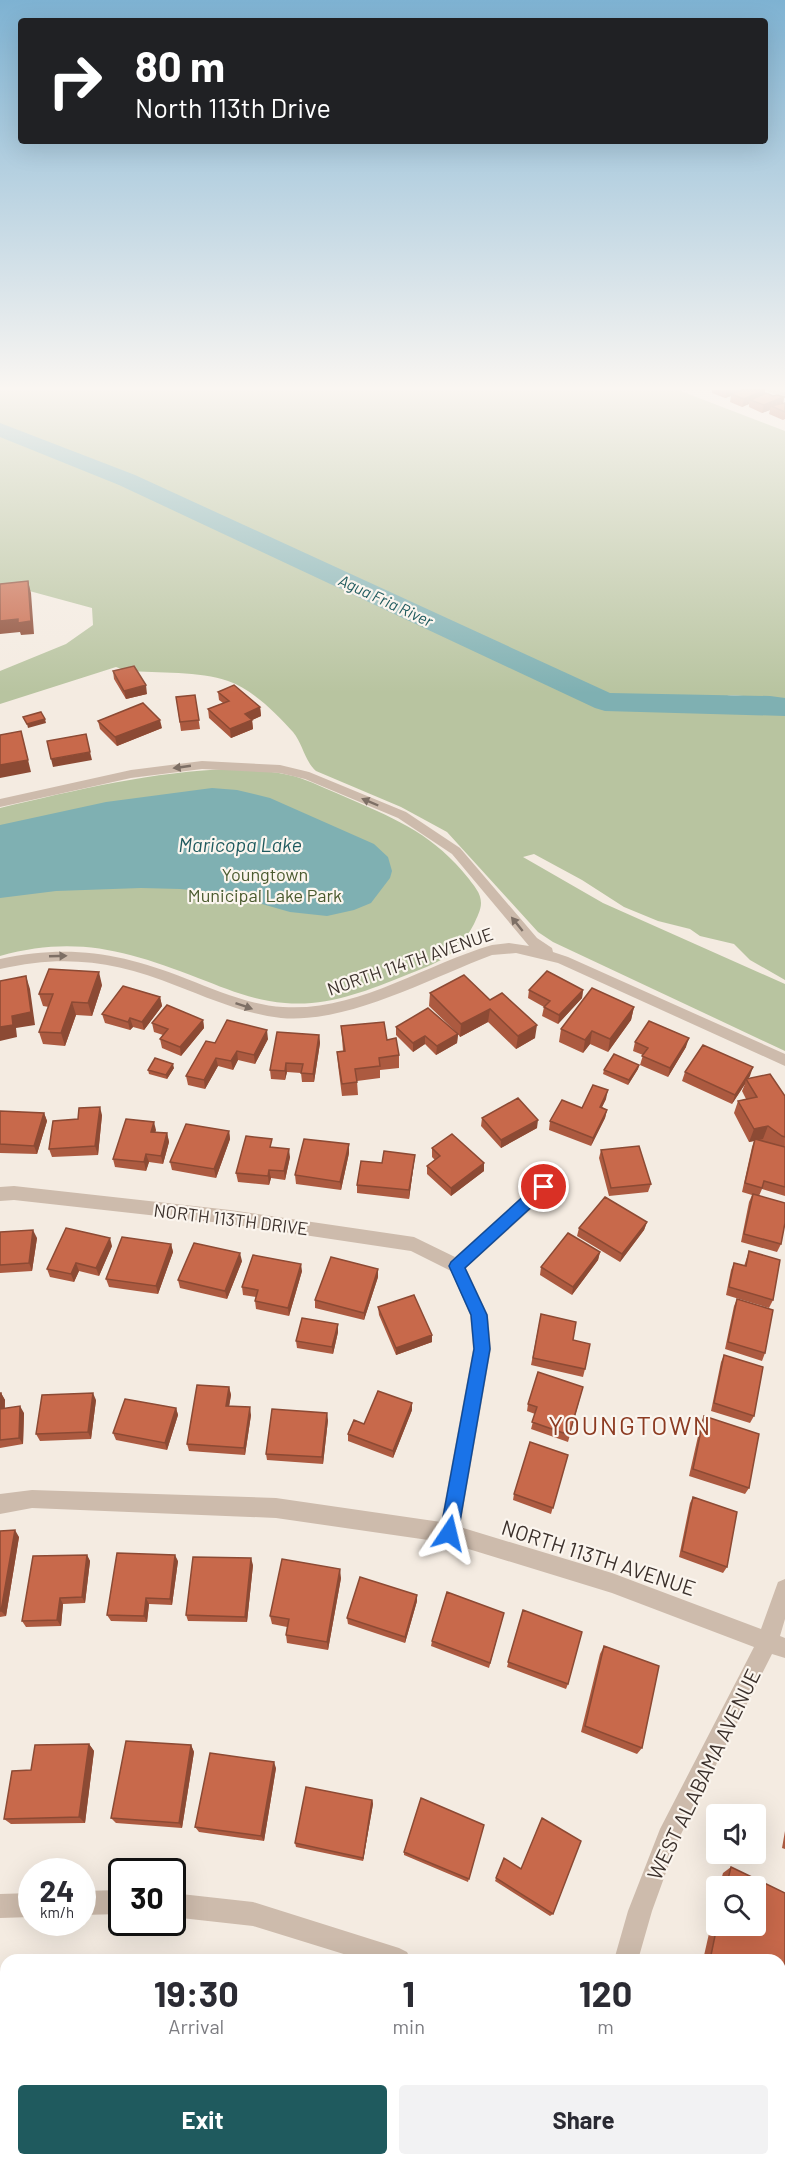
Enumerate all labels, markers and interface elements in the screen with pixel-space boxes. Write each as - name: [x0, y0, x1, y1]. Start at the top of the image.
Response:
- text: 80 m: [135, 40, 225, 90]
- icon: right: [36, 42, 114, 120]
- text: North 113th Drive: [135, 91, 331, 123]
- water label: Agua Fria River: [336, 570, 437, 631]
- one-way arrow: [172, 763, 191, 772]
- one-way arrow: [361, 797, 379, 806]
- water label: Maricopa Lake: [178, 832, 302, 856]
- park label: Youngtown Municipal Lake Park: [188, 863, 342, 906]
- one-way arrow: [511, 916, 524, 932]
- street label: NORTH 114TH AVENUE: [324, 922, 496, 1000]
- one-way arrow: [48, 951, 67, 961]
- one-way arrow: [235, 1001, 253, 1011]
- pin: [518, 1161, 569, 1212]
- icon: arrive: [527, 1170, 560, 1203]
- street label: NORTH 113TH DRIVE: [152, 1199, 310, 1239]
- district label: YOUNGTOWN: [548, 1409, 712, 1440]
- position arrow: [417, 1501, 481, 1565]
- street label: NORTH 113TH AVENUE: [499, 1514, 699, 1600]
- street label: WEST ALABAMA AVENUE: [641, 1664, 765, 1884]
- map controls: [706, 1804, 766, 1936]
- button: sound: [706, 1804, 766, 1864]
- speed limit sign: 30: [108, 1858, 186, 1936]
- text: 24: [40, 1872, 74, 1908]
- button: search: [706, 1876, 766, 1936]
- text: km/h: [40, 1903, 74, 1921]
- text: 19:30: [154, 1971, 239, 2014]
- text: 1: [402, 1971, 415, 2014]
- text: 120: [579, 1971, 632, 2014]
- text: Arrival: [168, 2014, 224, 2038]
- text: min: [393, 2014, 425, 2038]
- text: m: [597, 2014, 614, 2038]
- button: Exit: [18, 2085, 387, 2154]
- button: Share: [399, 2085, 768, 2154]

